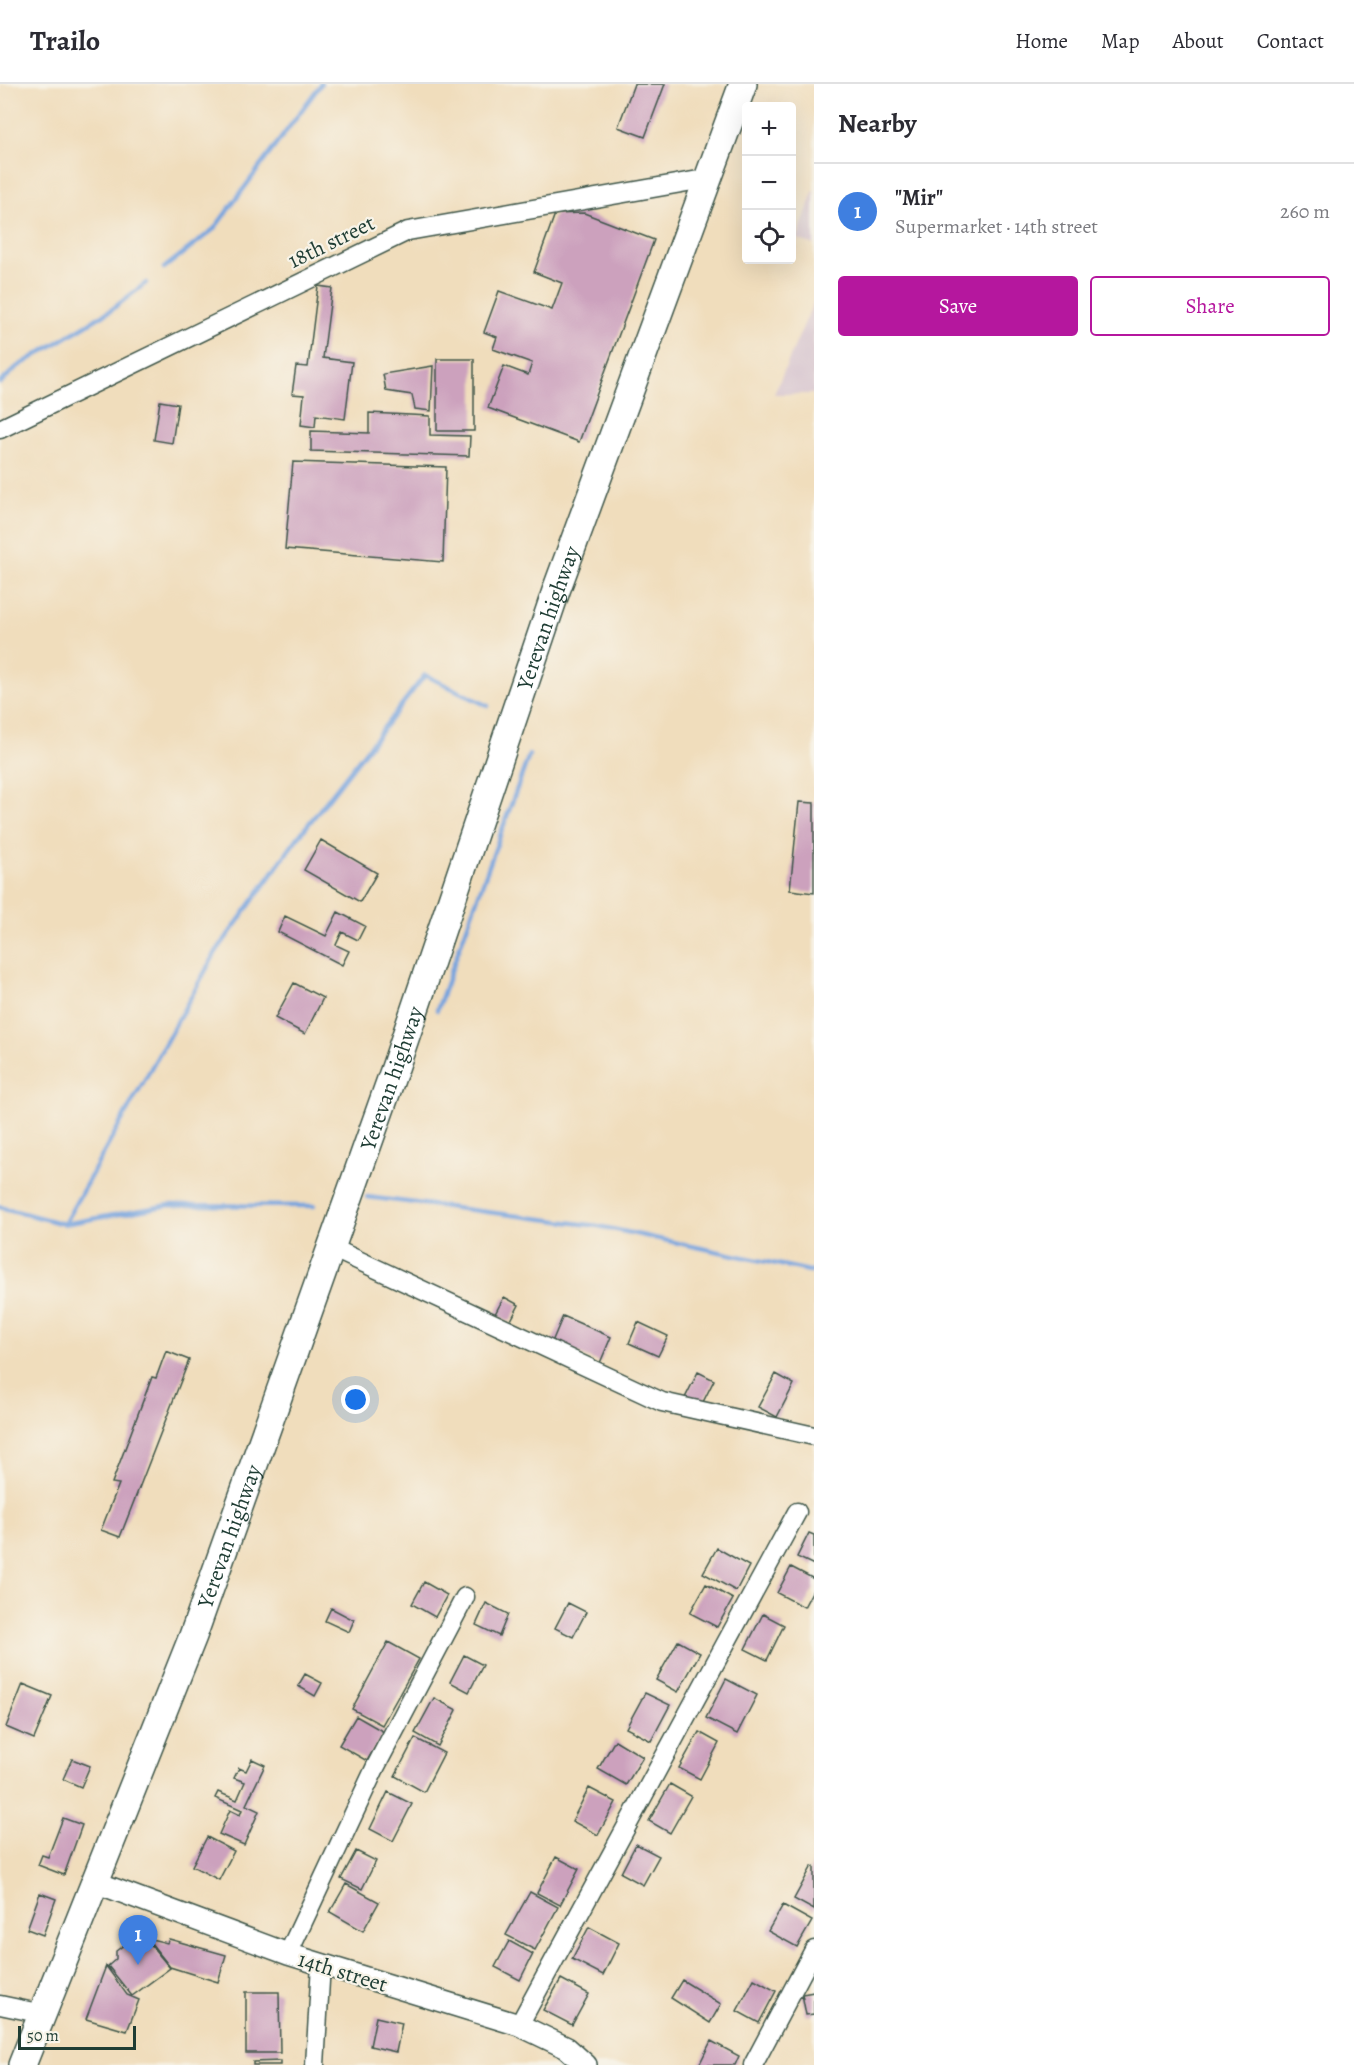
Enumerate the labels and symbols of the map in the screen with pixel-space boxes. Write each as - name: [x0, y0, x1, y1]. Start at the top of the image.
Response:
- street label: 18th street: [283, 208, 380, 276]
- street label: Yerevan highway: [509, 542, 587, 695]
- street label: Yerevan highway: [353, 1002, 431, 1155]
- your location: [341, 1385, 370, 1414]
- street label: Yerevan highway: [190, 1460, 269, 1613]
- pin: 1: [118, 1916, 158, 1965]
- street label: 14th street: [294, 1944, 391, 2000]
- scale bar: [18, 2023, 136, 2050]

